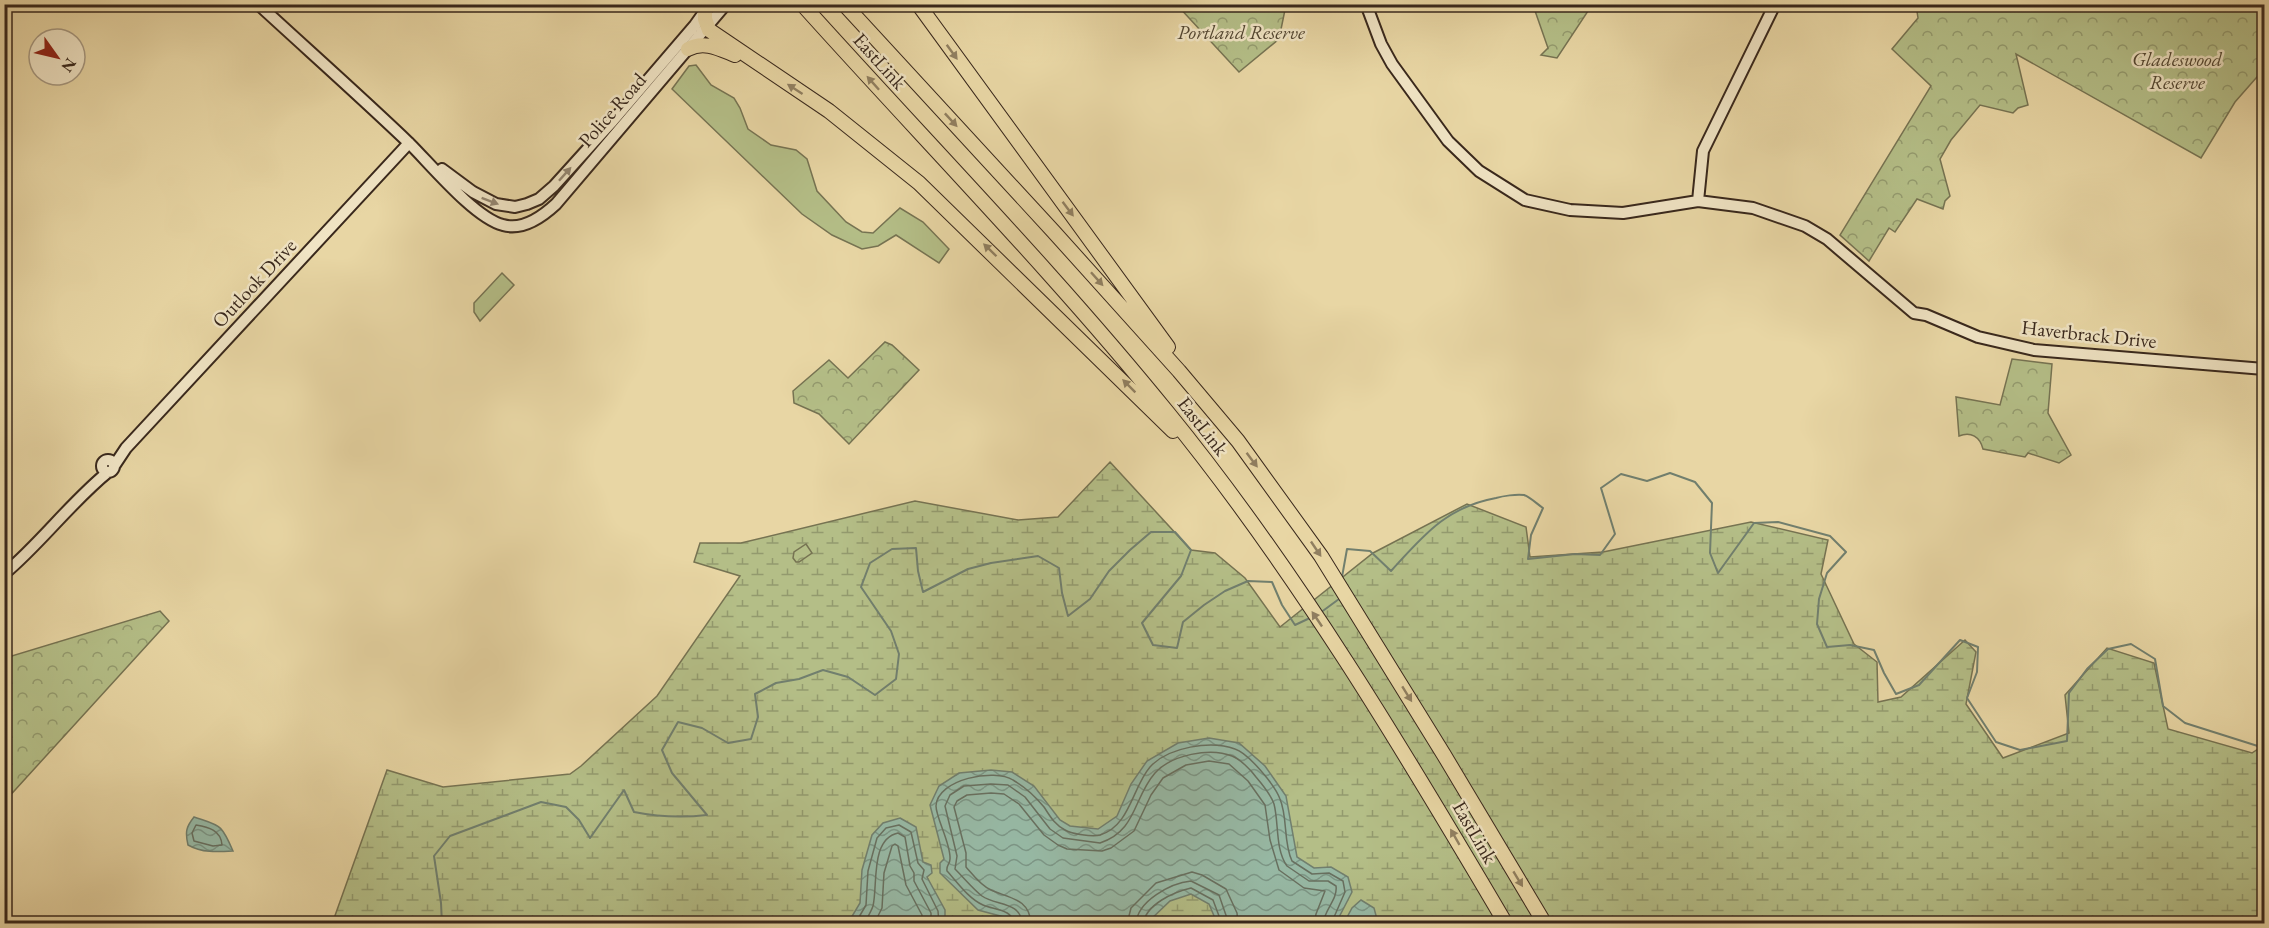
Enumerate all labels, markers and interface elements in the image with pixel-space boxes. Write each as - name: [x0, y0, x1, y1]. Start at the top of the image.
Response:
- park label: Portland Reserve: [1177, 19, 1305, 45]
- north arrow: [27, 27, 87, 87]
- street label: EastLink: [848, 27, 913, 95]
- one-way arrow: [946, 43, 958, 59]
- park label: Gladeswood Reserve: [2132, 46, 2223, 95]
- text: N: [57, 54, 81, 76]
- street label: Police Road: [572, 67, 652, 153]
- one-way arrow: [867, 76, 880, 91]
- one-way arrow: [788, 83, 804, 95]
- one-way arrow: [944, 112, 958, 127]
- one-way arrow: [558, 167, 572, 182]
- one-way arrow: [482, 196, 500, 206]
- one-way arrow: [1062, 200, 1074, 216]
- street label: Outlook Drive: [206, 233, 302, 333]
- one-way arrow: [982, 243, 997, 257]
- one-way arrow: [1090, 271, 1103, 286]
- street label: Haverbrack Drive: [2020, 314, 2158, 354]
- one-way arrow: [1123, 380, 1137, 394]
- street label: EastLink: [1172, 391, 1235, 461]
- one-way arrow: [1246, 452, 1258, 468]
- one-way arrow: [1310, 540, 1322, 556]
- one-way arrow: [1311, 611, 1322, 627]
- one-way arrow: [1401, 686, 1412, 702]
- street label: EastLink: [1447, 796, 1504, 868]
- one-way arrow: [1450, 829, 1461, 845]
- one-way arrow: [1513, 871, 1524, 887]

